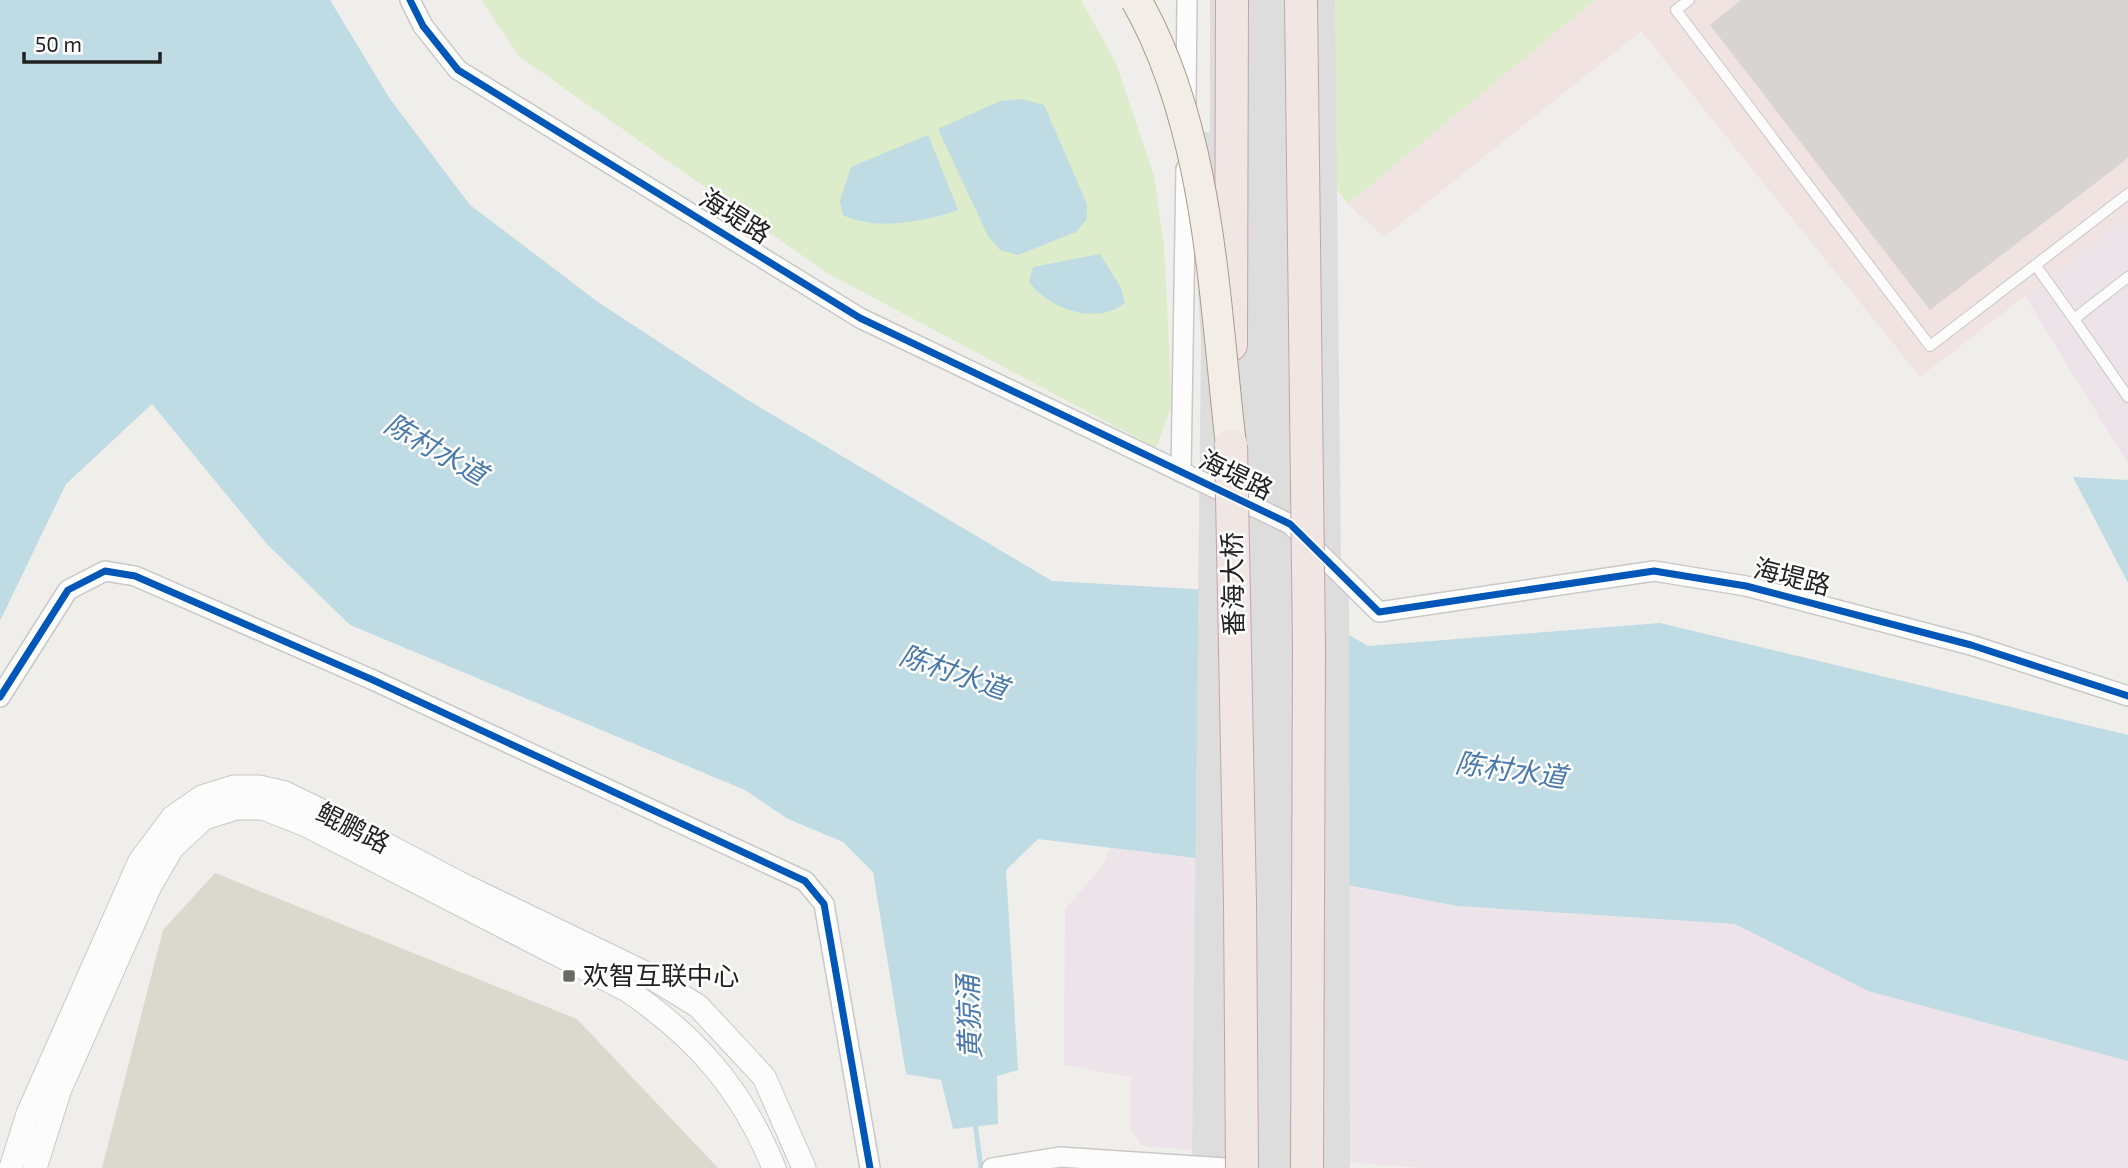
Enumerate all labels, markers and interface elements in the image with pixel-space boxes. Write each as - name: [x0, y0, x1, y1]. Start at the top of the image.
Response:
- scale bar: [24, 21, 161, 65]
- text: 50 m: [35, 31, 82, 56]
- street label: 海堤路: [695, 181, 777, 249]
- water label: 陈村水道: [379, 405, 497, 493]
- street label: 海堤路: [1195, 443, 1279, 505]
- street label: 番海大桥: [1215, 532, 1248, 636]
- street label: 海堤路: [1751, 551, 1834, 600]
- water label: 陈村水道: [896, 637, 1017, 707]
- water label: 陈村水道: [1453, 744, 1573, 794]
- street label: 鲲鹏路: [312, 795, 395, 858]
- place label: 欢智互联中心: [583, 959, 739, 990]
- marker: 欢智互联中心: [561, 968, 577, 984]
- water label: 黄猄涌: [949, 971, 986, 1060]

